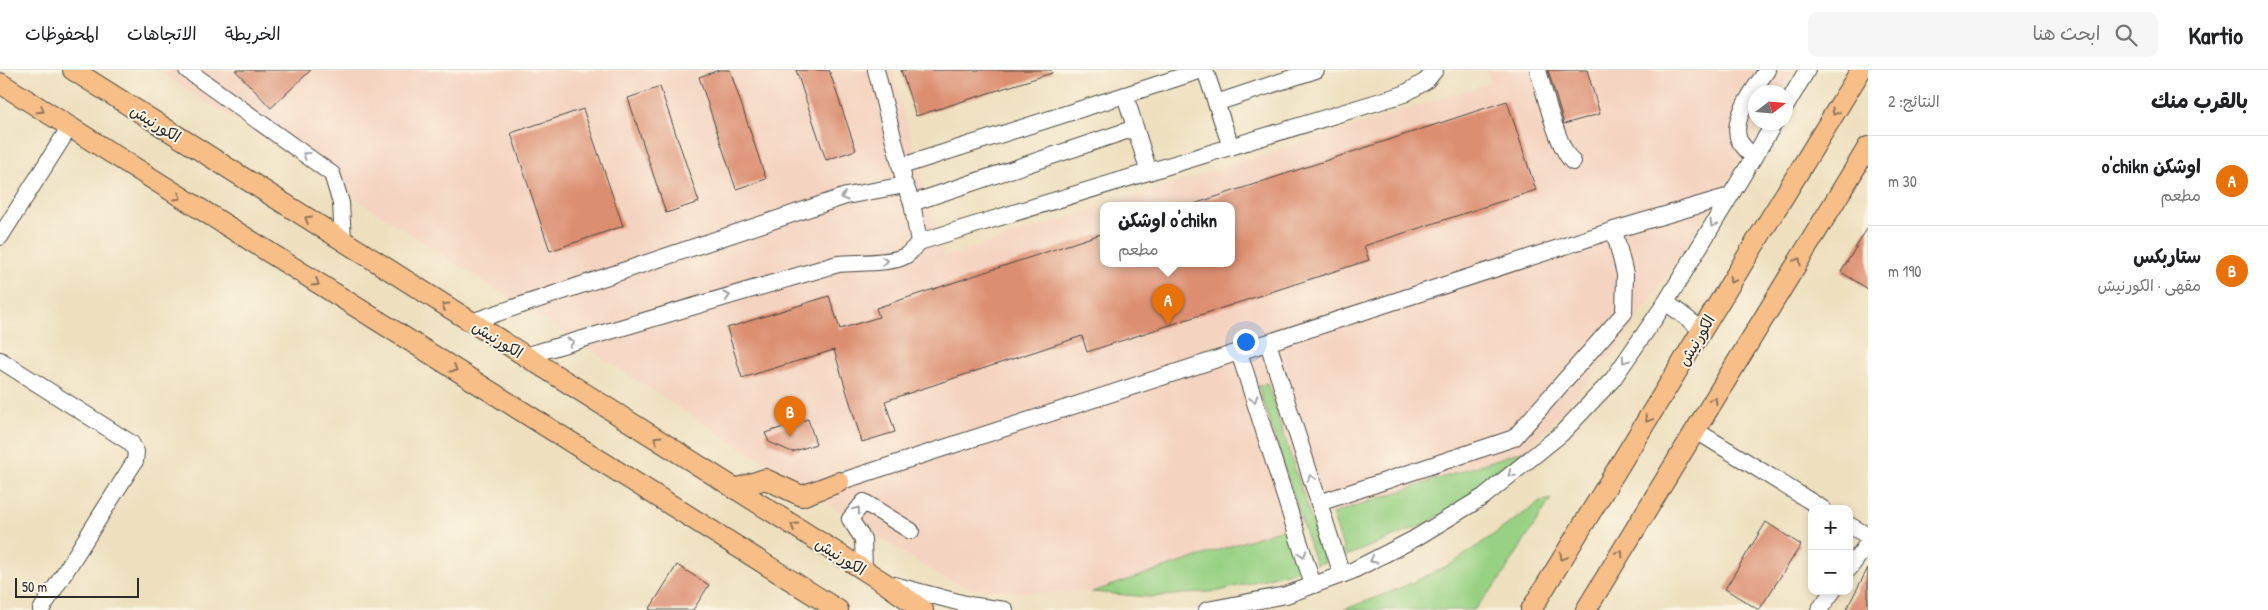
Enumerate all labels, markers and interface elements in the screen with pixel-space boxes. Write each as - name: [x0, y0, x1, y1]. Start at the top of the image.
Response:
- search box: [1808, 12, 2158, 57]
- text: Kartio: [2188, 19, 2243, 51]
- text: ابحث هنا: [2033, 20, 2100, 46]
- text: المحفوظات: [25, 21, 99, 46]
- text: الاتجاهات: [127, 21, 197, 46]
- text: الخريطة: [225, 21, 281, 46]
- icon: search: [2112, 21, 2140, 49]
- north arrow: [1748, 85, 1793, 130]
- text: بالقرب منك: [2151, 86, 2248, 115]
- text: النتائج: 2: [1888, 90, 1940, 112]
- street label: الكورنيش: [126, 99, 186, 147]
- one-way arrow: [35, 104, 45, 113]
- one-way arrow: [1832, 106, 1842, 115]
- one-way arrow: [302, 152, 312, 161]
- text: اوشكن o'chikn: [2102, 153, 2201, 179]
- text: 30 m: [1888, 170, 1917, 192]
- text: A: [2228, 170, 2236, 192]
- text: مطعم: [2161, 184, 2201, 206]
- one-way arrow: [173, 190, 182, 200]
- one-way arrow: [840, 191, 848, 201]
- popup: [1100, 202, 1235, 267]
- text: اوشكن o'chikn: [1118, 207, 1217, 233]
- one-way arrow: [304, 215, 313, 225]
- one-way arrow: [1710, 218, 1720, 227]
- text: مطعم: [1118, 238, 1158, 260]
- text: ستاربكس: [2133, 243, 2201, 269]
- one-way arrow: [881, 256, 889, 267]
- one-way arrow: [1792, 257, 1802, 266]
- text: 190 m: [1888, 260, 1921, 282]
- text: B: [2228, 260, 2236, 282]
- text: مقهى · الكورنيش: [2098, 274, 2201, 296]
- one-way arrow: [1729, 275, 1739, 284]
- one-way arrow: [310, 277, 320, 286]
- pin: A: [1152, 284, 1184, 325]
- one-way arrow: [723, 292, 731, 302]
- one-way arrow: [442, 302, 451, 312]
- street label: الكورنيش: [1672, 310, 1720, 370]
- street label: الكورنيش: [468, 315, 528, 363]
- your location: [1233, 329, 1259, 355]
- one-way arrow: [567, 337, 575, 347]
- one-way arrow: [1622, 355, 1631, 364]
- one-way arrow: [448, 363, 457, 373]
- one-way arrow: [1248, 394, 1258, 403]
- pin: B: [774, 396, 806, 437]
- one-way arrow: [1707, 396, 1717, 405]
- one-way arrow: [1644, 413, 1654, 422]
- one-way arrow: [653, 436, 662, 445]
- one-way arrow: [1507, 469, 1516, 478]
- one-way arrow: [1307, 475, 1317, 483]
- map controls: [1808, 505, 1853, 595]
- button: +: [1808, 505, 1853, 550]
- one-way arrow: [851, 507, 860, 516]
- one-way arrow: [790, 523, 799, 532]
- street label: الكورنيش: [811, 532, 871, 580]
- one-way arrow: [1298, 549, 1308, 557]
- one-way arrow: [1614, 550, 1624, 559]
- button: −: [1808, 550, 1853, 595]
- one-way arrow: [1560, 552, 1569, 561]
- one-way arrow: [1369, 554, 1378, 564]
- scale bar: [15, 575, 139, 598]
- text: 50 m: [22, 577, 47, 596]

